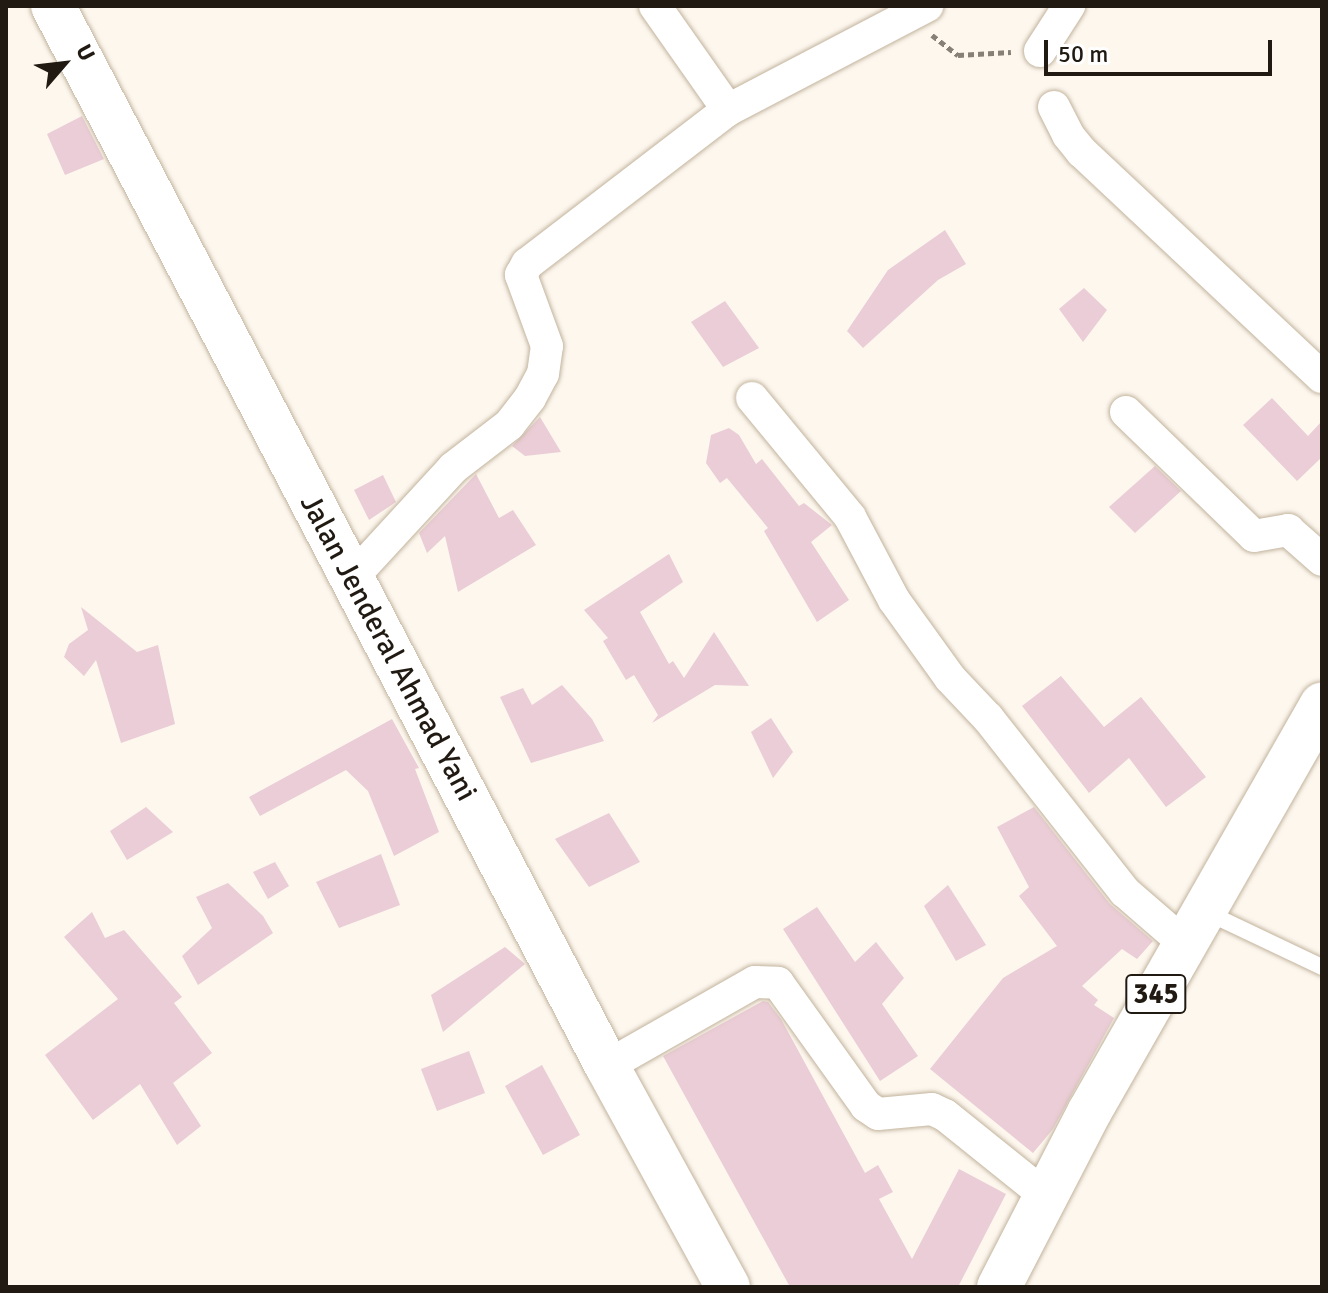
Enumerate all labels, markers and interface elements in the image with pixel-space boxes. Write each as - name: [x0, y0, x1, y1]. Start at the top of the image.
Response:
- north arrow: [24, 24, 104, 104]
- scale bar: [1048, 24, 1276, 74]
- text: 50 m: [1058, 39, 1108, 69]
- text: U: [70, 40, 101, 65]
- street label: Jalan Jenderal Ahmad Yani: [292, 489, 484, 807]
- road number: 345: [1124, 970, 1188, 1018]

